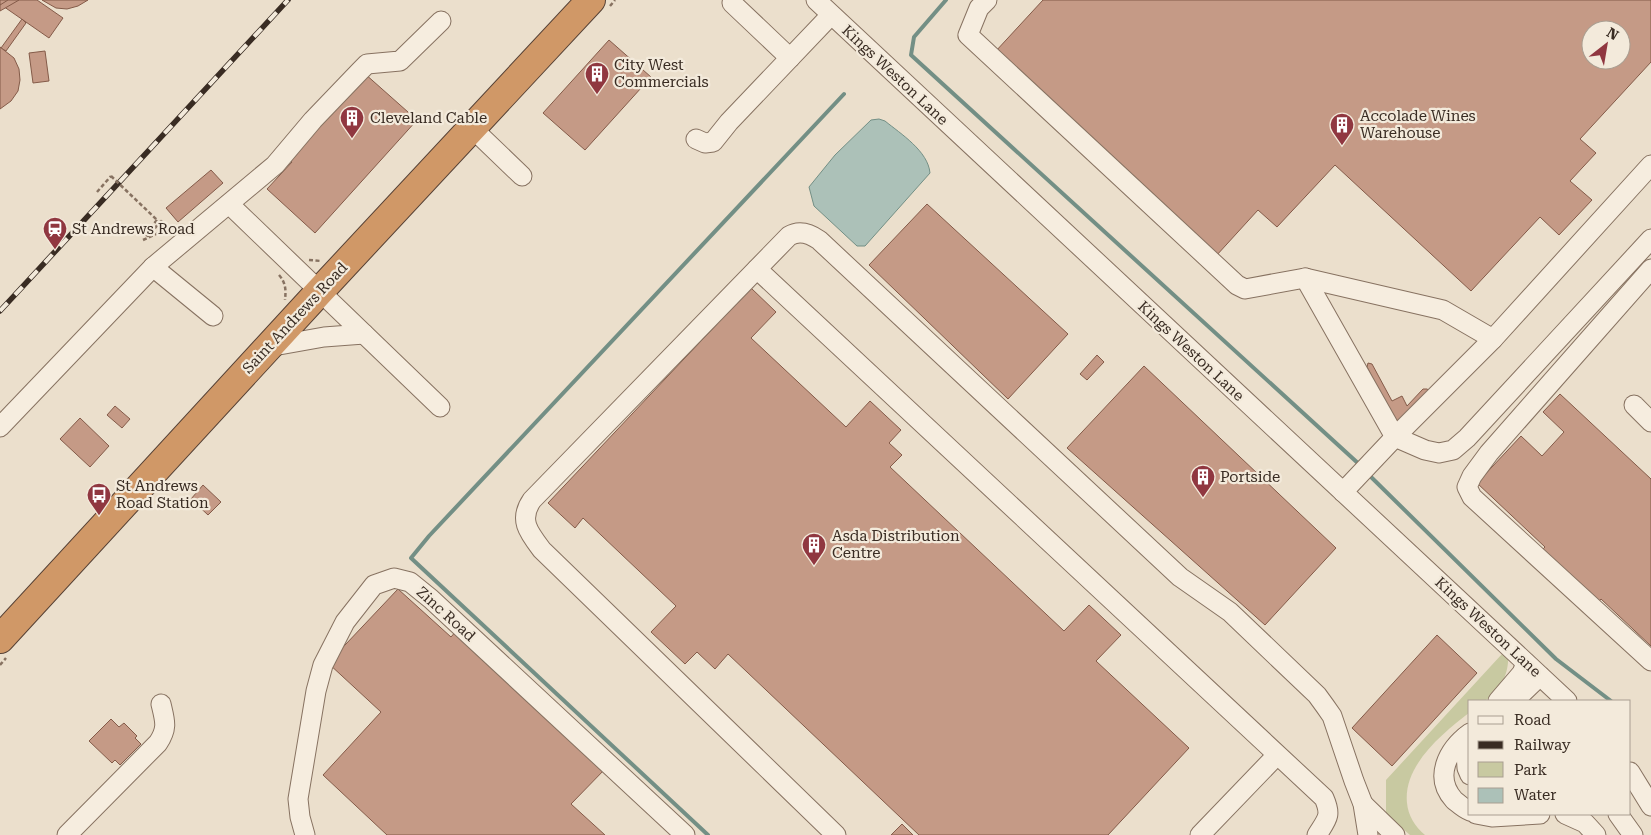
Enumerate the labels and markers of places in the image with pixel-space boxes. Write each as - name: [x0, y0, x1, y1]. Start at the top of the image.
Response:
- place label: City West Commercials: [614, 56, 709, 91]
- building icon: City West Commercials: [584, 61, 610, 95]
- building icon: Cleveland Cable: [339, 105, 365, 139]
- place label: Accolade Wines Warehouse: [1360, 107, 1476, 142]
- place label: Cleveland Cable: [370, 109, 487, 127]
- building icon: Accolade Wines Warehouse: [1329, 112, 1355, 146]
- station icon: St Andrews Road: [42, 216, 68, 250]
- place label: St Andrews Road: [72, 220, 195, 238]
- building icon: Portside: [1190, 464, 1216, 498]
- place label: Portside: [1220, 468, 1280, 486]
- place label: St Andrews Road Station: [116, 477, 209, 512]
- bus stop icon: St Andrews Road Station: [86, 482, 112, 516]
- place label: Asda Distribution Centre: [832, 527, 960, 562]
- building icon: Asda Distribution Centre: [801, 532, 827, 566]

